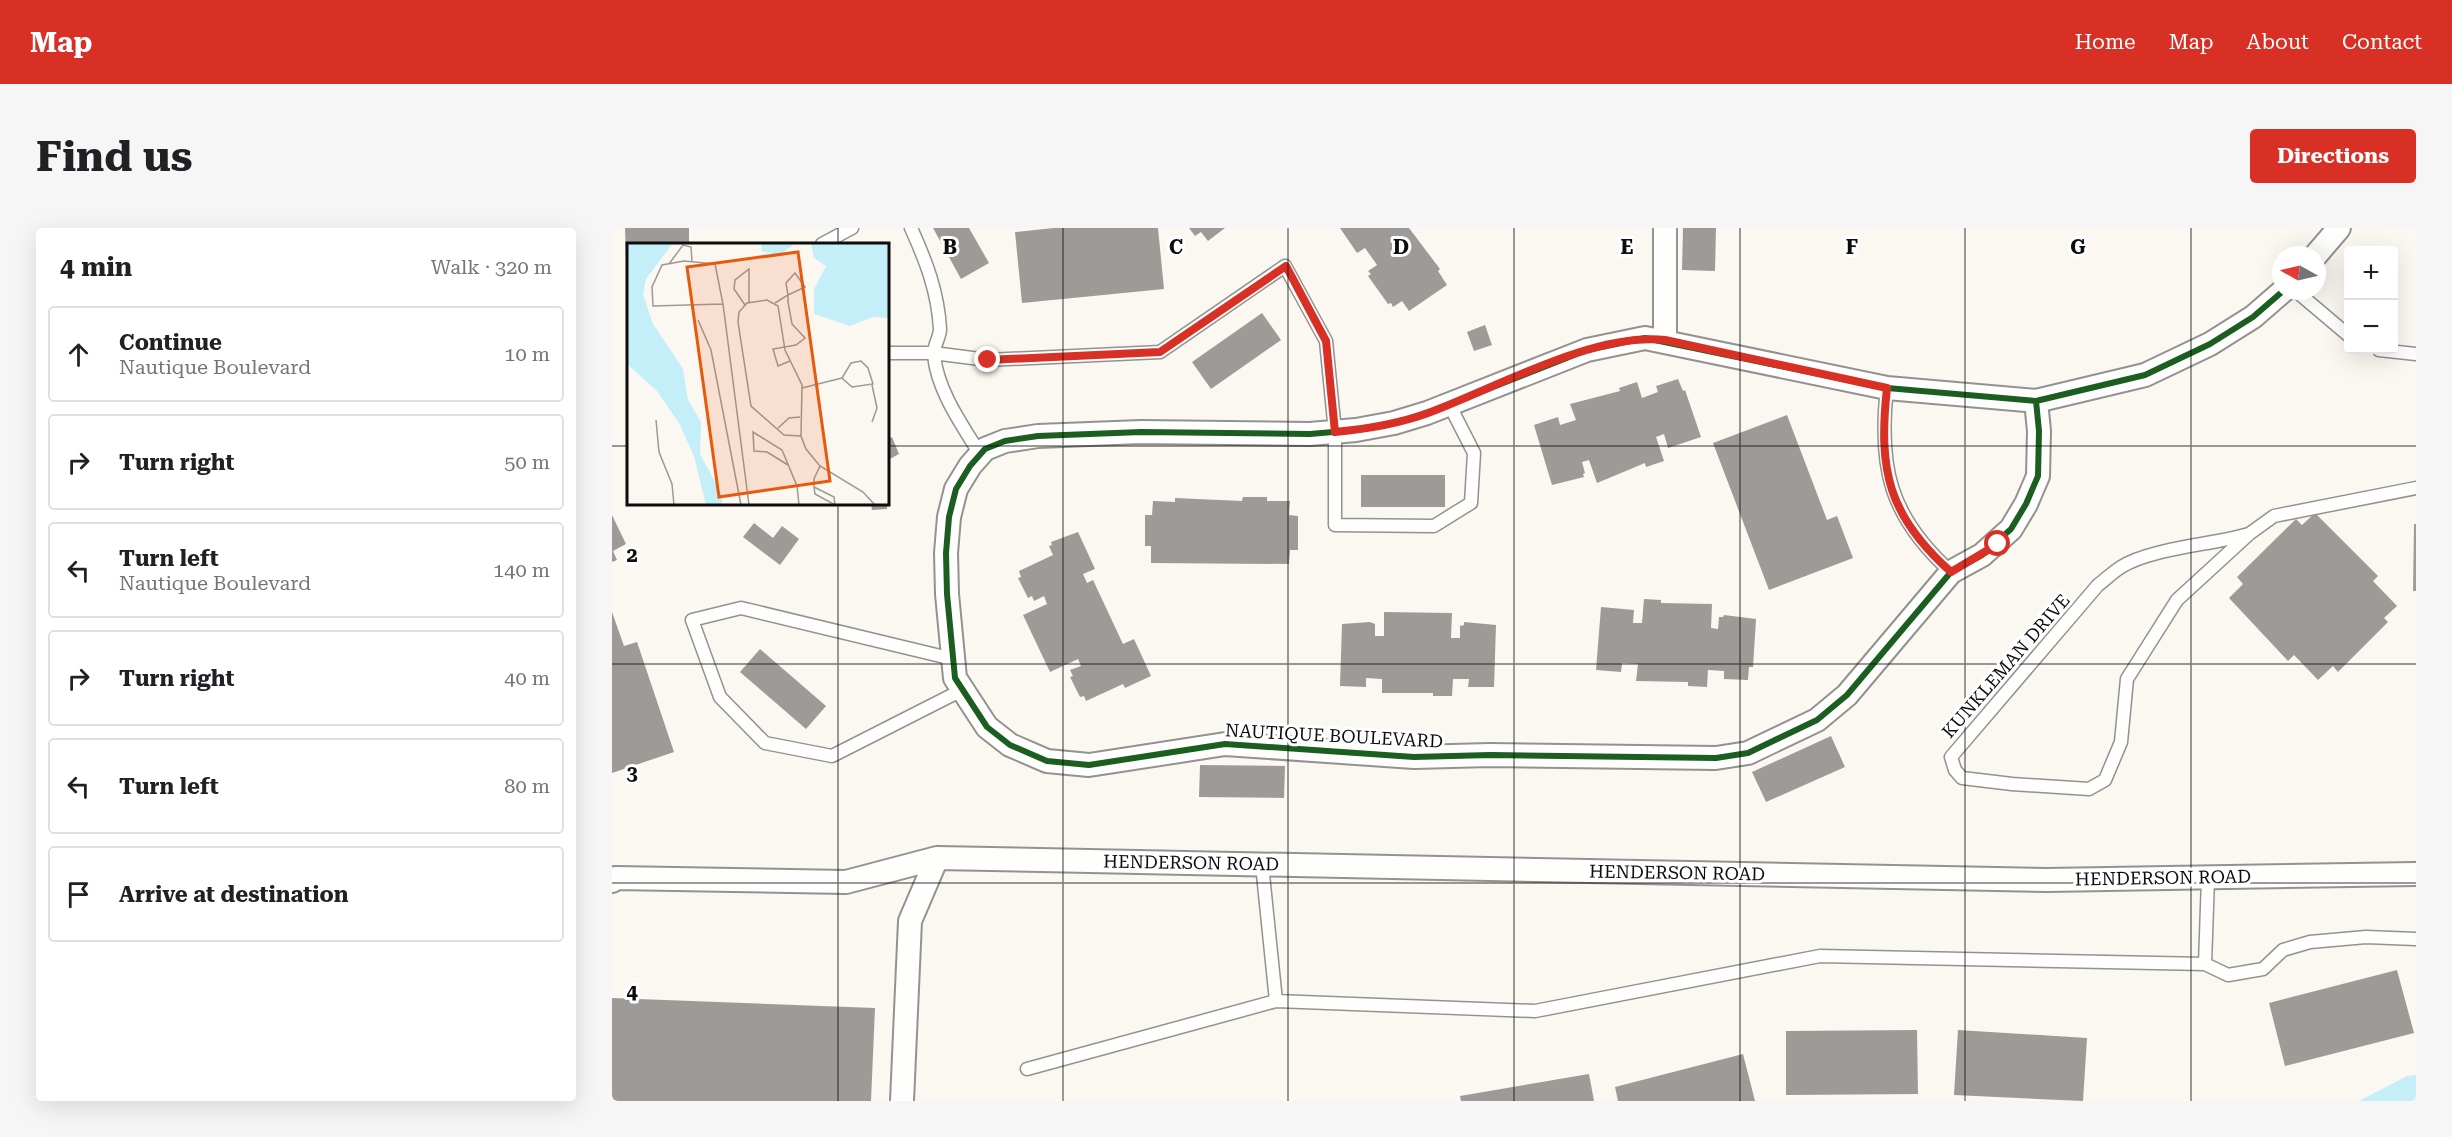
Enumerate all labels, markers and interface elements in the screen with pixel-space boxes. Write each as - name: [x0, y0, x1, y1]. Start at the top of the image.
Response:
- text: Map: [30, 26, 92, 59]
- text: Home: [2075, 30, 2136, 54]
- text: Map: [2169, 30, 2214, 54]
- text: About: [2247, 30, 2309, 54]
- text: Contact: [2342, 30, 2422, 54]
- button: Directions: [2250, 129, 2416, 183]
- text: Find us: [36, 132, 193, 181]
- text: B: [943, 235, 957, 259]
- text: C: [1169, 235, 1183, 259]
- text: D: [1393, 235, 1409, 259]
- text: E: [1621, 235, 1634, 259]
- text: F: [1846, 235, 1858, 259]
- text: G: [2070, 235, 2086, 259]
- inset map: [627, 243, 890, 506]
- north arrow: [2272, 246, 2326, 300]
- map controls: [2344, 246, 2398, 354]
- button: +: [2344, 246, 2398, 300]
- text: 4 min: [60, 252, 132, 282]
- text: Walk · 320 m: [431, 255, 552, 279]
- button: −: [2344, 300, 2398, 354]
- text: Continue: [119, 330, 222, 355]
- icon: ahead: [62, 338, 95, 371]
- text: 10 m: [504, 342, 550, 366]
- route end: [974, 346, 1000, 372]
- text: Nautique Boulevard: [119, 355, 311, 379]
- icon: right: [62, 446, 95, 479]
- text: Turn right: [119, 450, 234, 475]
- text: 50 m: [504, 450, 550, 474]
- route start: [1984, 530, 2010, 556]
- text: 2: [626, 543, 638, 567]
- text: Turn left: [119, 546, 219, 571]
- icon: left: [62, 554, 95, 587]
- text: 140 m: [493, 558, 550, 582]
- text: Nautique Boulevard: [119, 571, 311, 595]
- street label: KUNKLEMAN DRIVE: [1937, 590, 2074, 742]
- icon: right: [62, 662, 95, 695]
- text: Turn right: [119, 666, 234, 691]
- text: 40 m: [504, 666, 550, 690]
- street label: NAUTIQUE BOULEVARD: [1225, 719, 1444, 752]
- text: 3: [626, 761, 638, 785]
- icon: left: [62, 770, 95, 803]
- text: Turn left: [119, 774, 219, 799]
- text: 80 m: [504, 774, 550, 798]
- street label: HENDERSON ROAD: [1103, 850, 1279, 875]
- street label: HENDERSON ROAD: [1589, 860, 1765, 885]
- street label: HENDERSON ROAD: [2075, 865, 2251, 890]
- icon: arrive: [62, 878, 95, 911]
- text: Arrive at destination: [119, 882, 348, 907]
- text: 4: [626, 980, 638, 1004]

